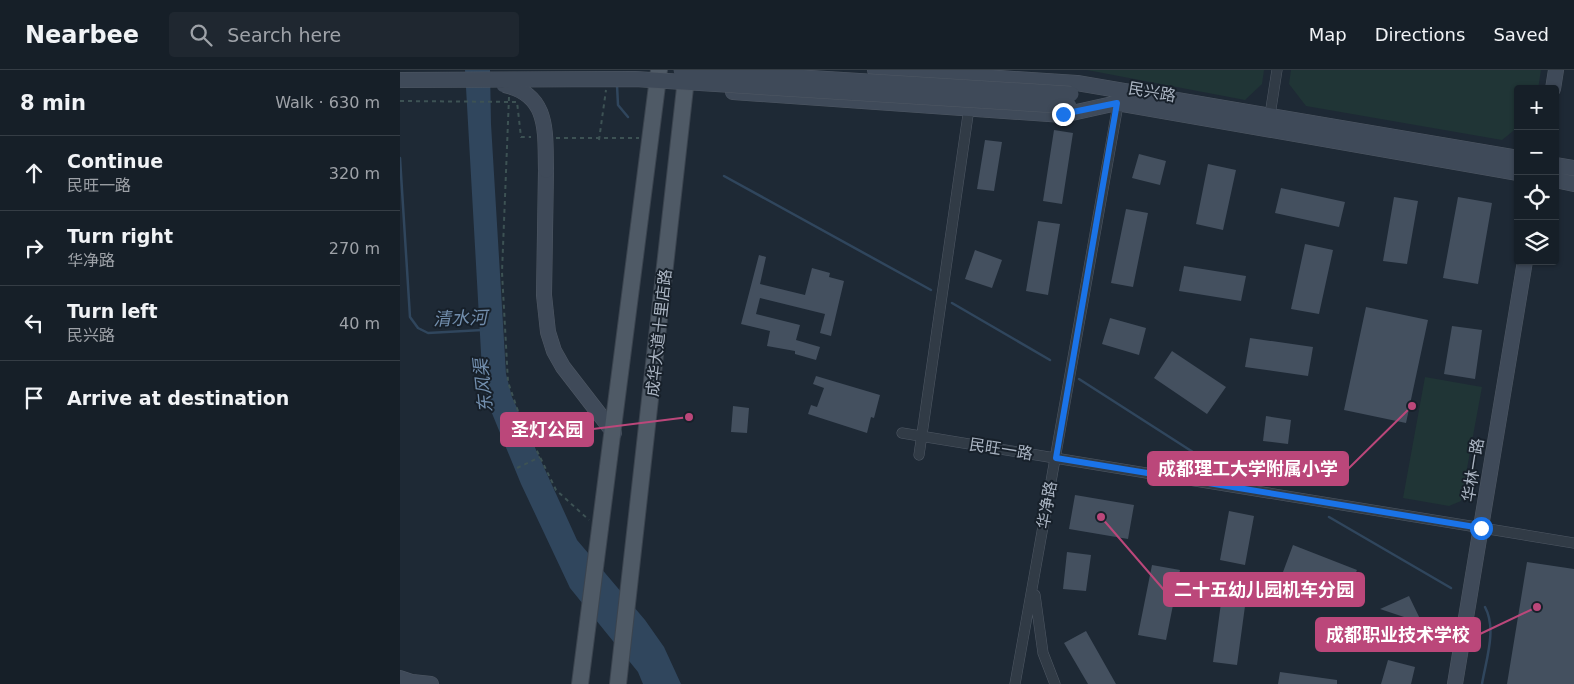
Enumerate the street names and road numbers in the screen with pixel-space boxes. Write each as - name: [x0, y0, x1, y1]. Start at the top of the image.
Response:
- street label: 民兴路: [1127, 78, 1177, 106]
- street label: 成华大道十里店路: [643, 268, 675, 398]
- street label: 民旺一路: [968, 435, 1034, 463]
- street label: 华林一路: [1459, 437, 1487, 503]
- street label: 华净路: [1033, 480, 1061, 530]

